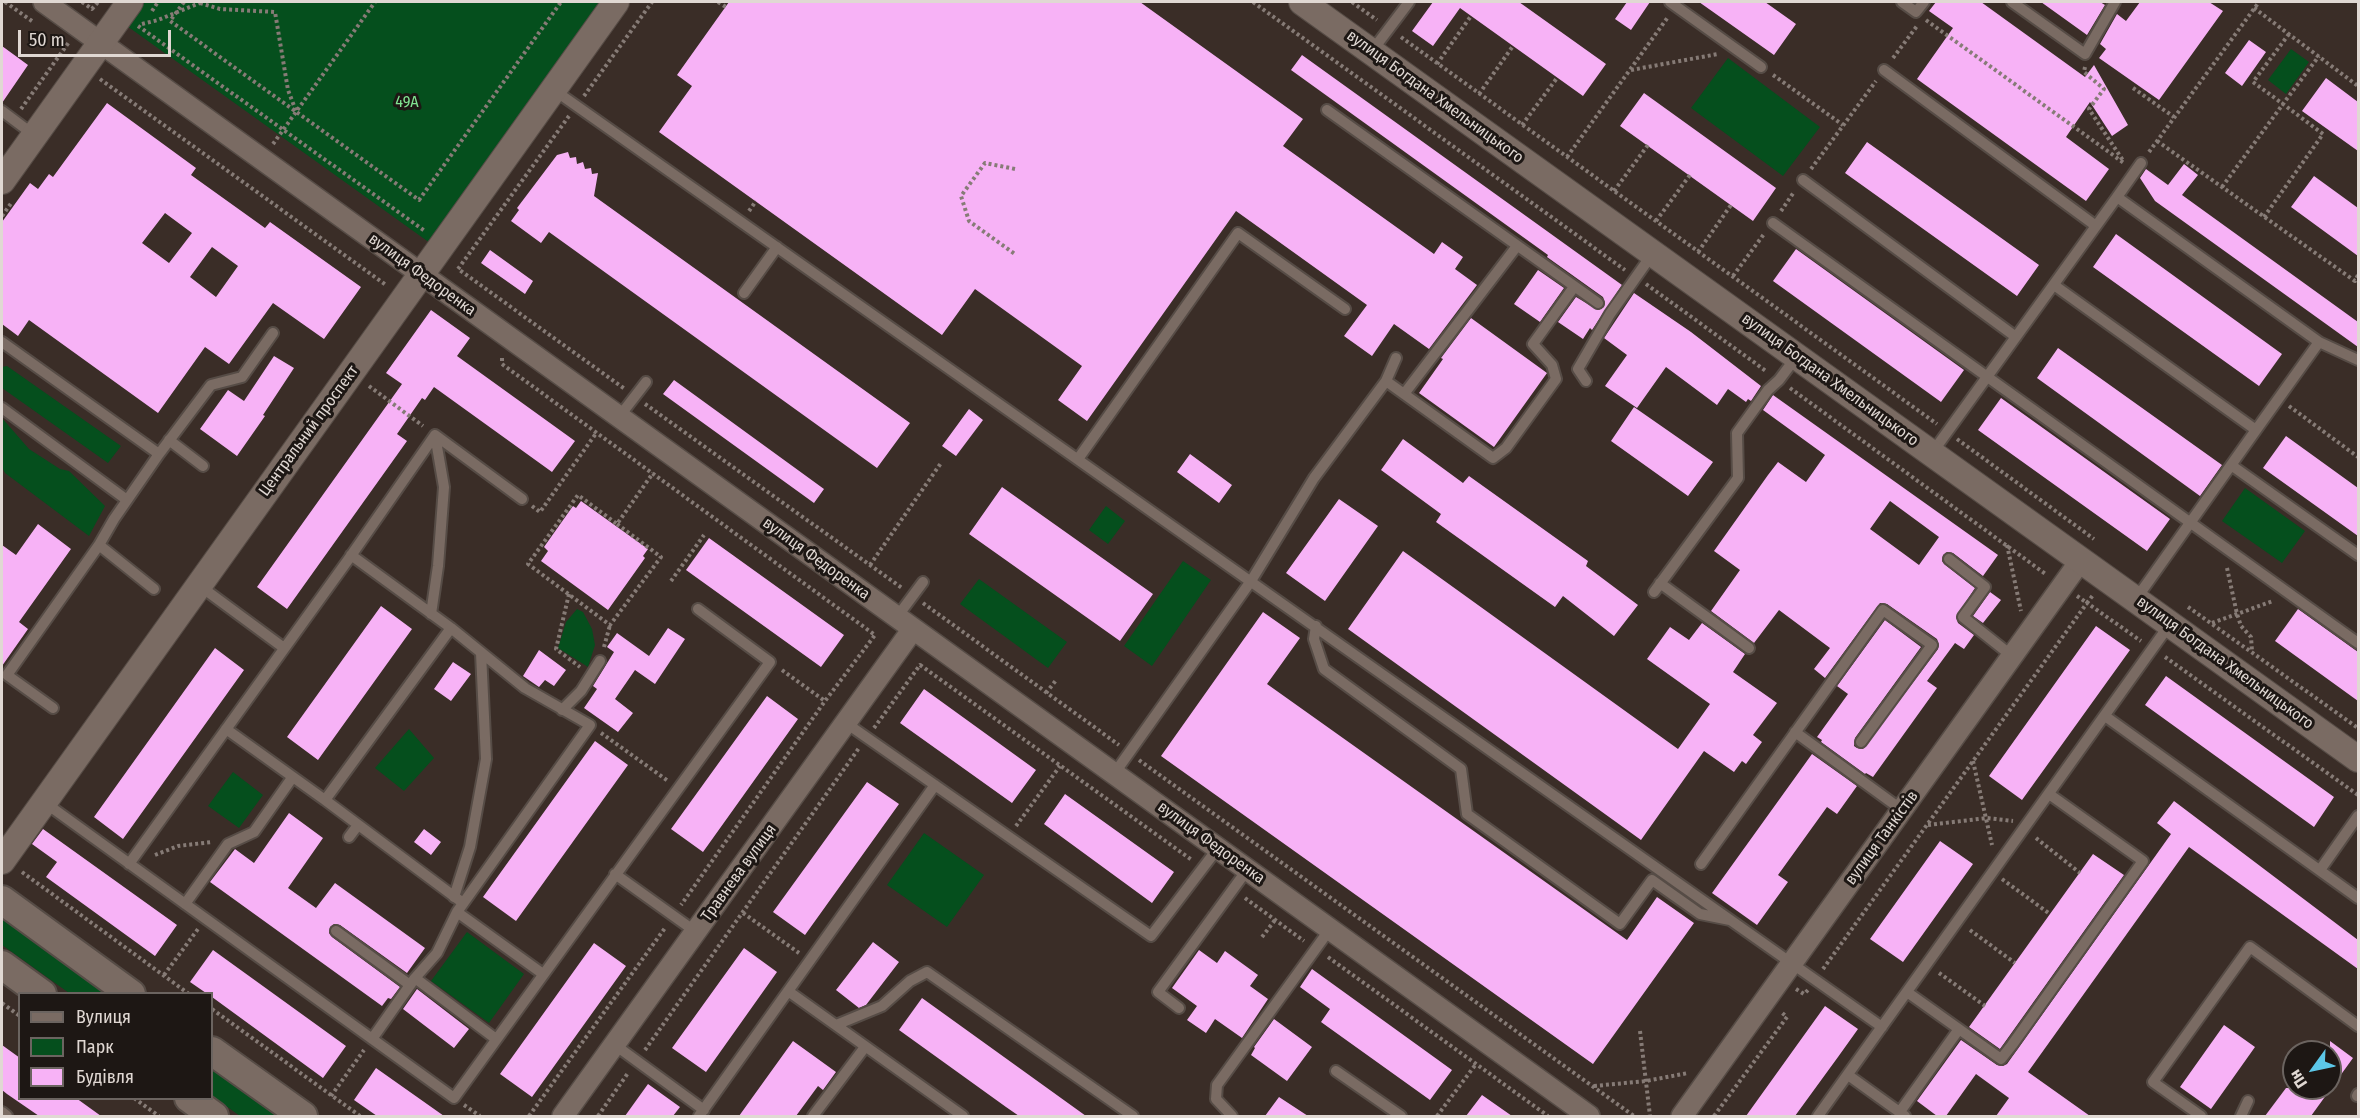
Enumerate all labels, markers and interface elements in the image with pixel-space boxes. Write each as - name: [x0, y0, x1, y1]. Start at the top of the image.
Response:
- scale bar: [21, 18, 174, 56]
- street label: вулиця Богдана Хмельницького: [1343, 26, 1527, 168]
- text: 50 m: [29, 29, 65, 51]
- park label: 49А: [395, 93, 419, 113]
- street label: вулиця Федоренка: [365, 230, 479, 320]
- street label: вулиця Богдана Хмельницького: [1738, 309, 1922, 451]
- street label: Центральний проспект: [255, 362, 363, 500]
- street label: вулиця Федоренка: [759, 514, 873, 604]
- street label: вулиця Богдана Хмельницького: [2133, 592, 2317, 734]
- street label: вулиця Танкістів: [1841, 787, 1923, 889]
- street label: вулиця Федоренка: [1154, 798, 1268, 888]
- street label: Травнева вулиця: [697, 821, 781, 925]
- legend: [18, 992, 213, 1100]
- text: Вулиця: [76, 1006, 131, 1028]
- text: Парк: [76, 1036, 114, 1058]
- north arrow: [2282, 1040, 2342, 1100]
- text: Будівля: [76, 1066, 134, 1088]
- text: Пн: [2285, 1066, 2311, 1092]

